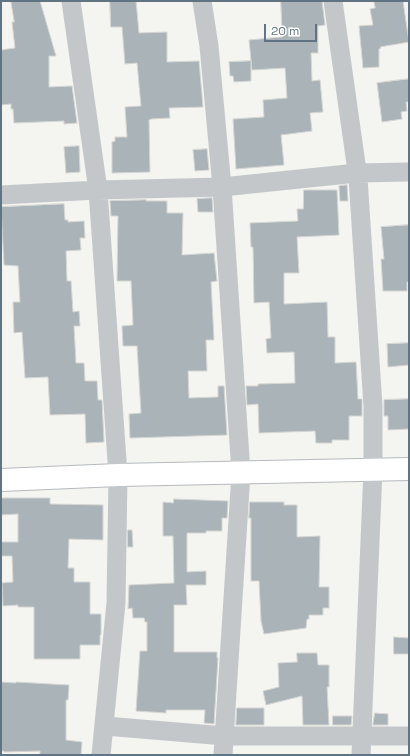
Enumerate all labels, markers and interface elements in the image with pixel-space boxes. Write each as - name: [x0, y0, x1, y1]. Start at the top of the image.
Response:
- scale bar: [266, 16, 319, 42]
- text: 20 m: [271, 23, 299, 39]

